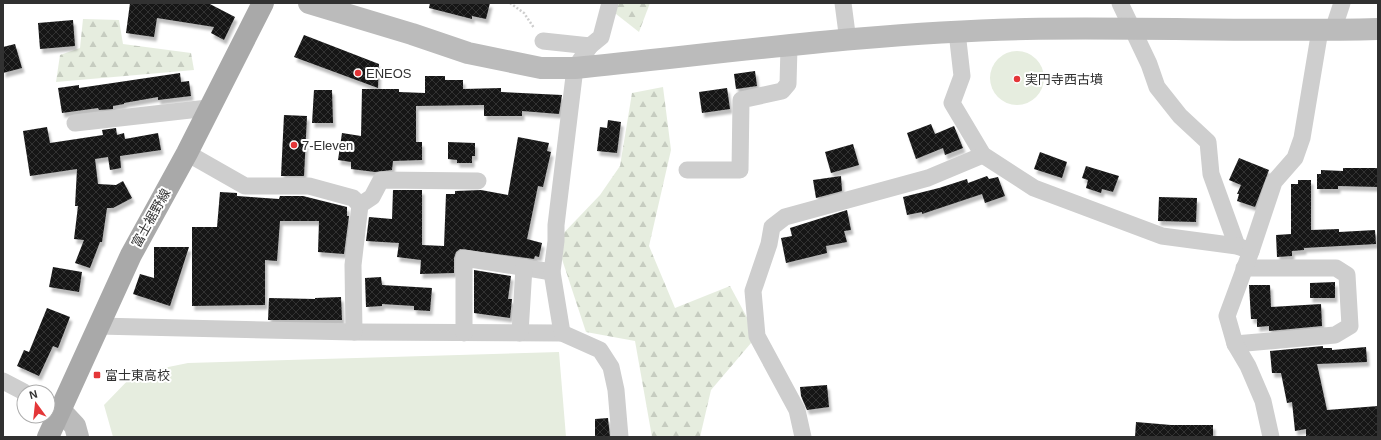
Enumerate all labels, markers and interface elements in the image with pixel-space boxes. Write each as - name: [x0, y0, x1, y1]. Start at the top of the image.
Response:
- place label: ENEOS: [366, 66, 412, 81]
- marker: ENEOS: [353, 68, 363, 78]
- place label: 実円寺西古墳: [1025, 72, 1103, 87]
- marker: 実円寺西古墳: [1012, 74, 1022, 84]
- place label: 7-Eleven: [302, 138, 353, 153]
- marker: 7-Eleven: [289, 140, 299, 150]
- street label: 富士裾野線: [129, 186, 173, 250]
- place label: 富士東高校: [105, 368, 170, 383]
- marker: 富士東高校: [92, 370, 102, 380]
- north arrow: [16, 384, 56, 424]
- text: N: [28, 388, 39, 401]

